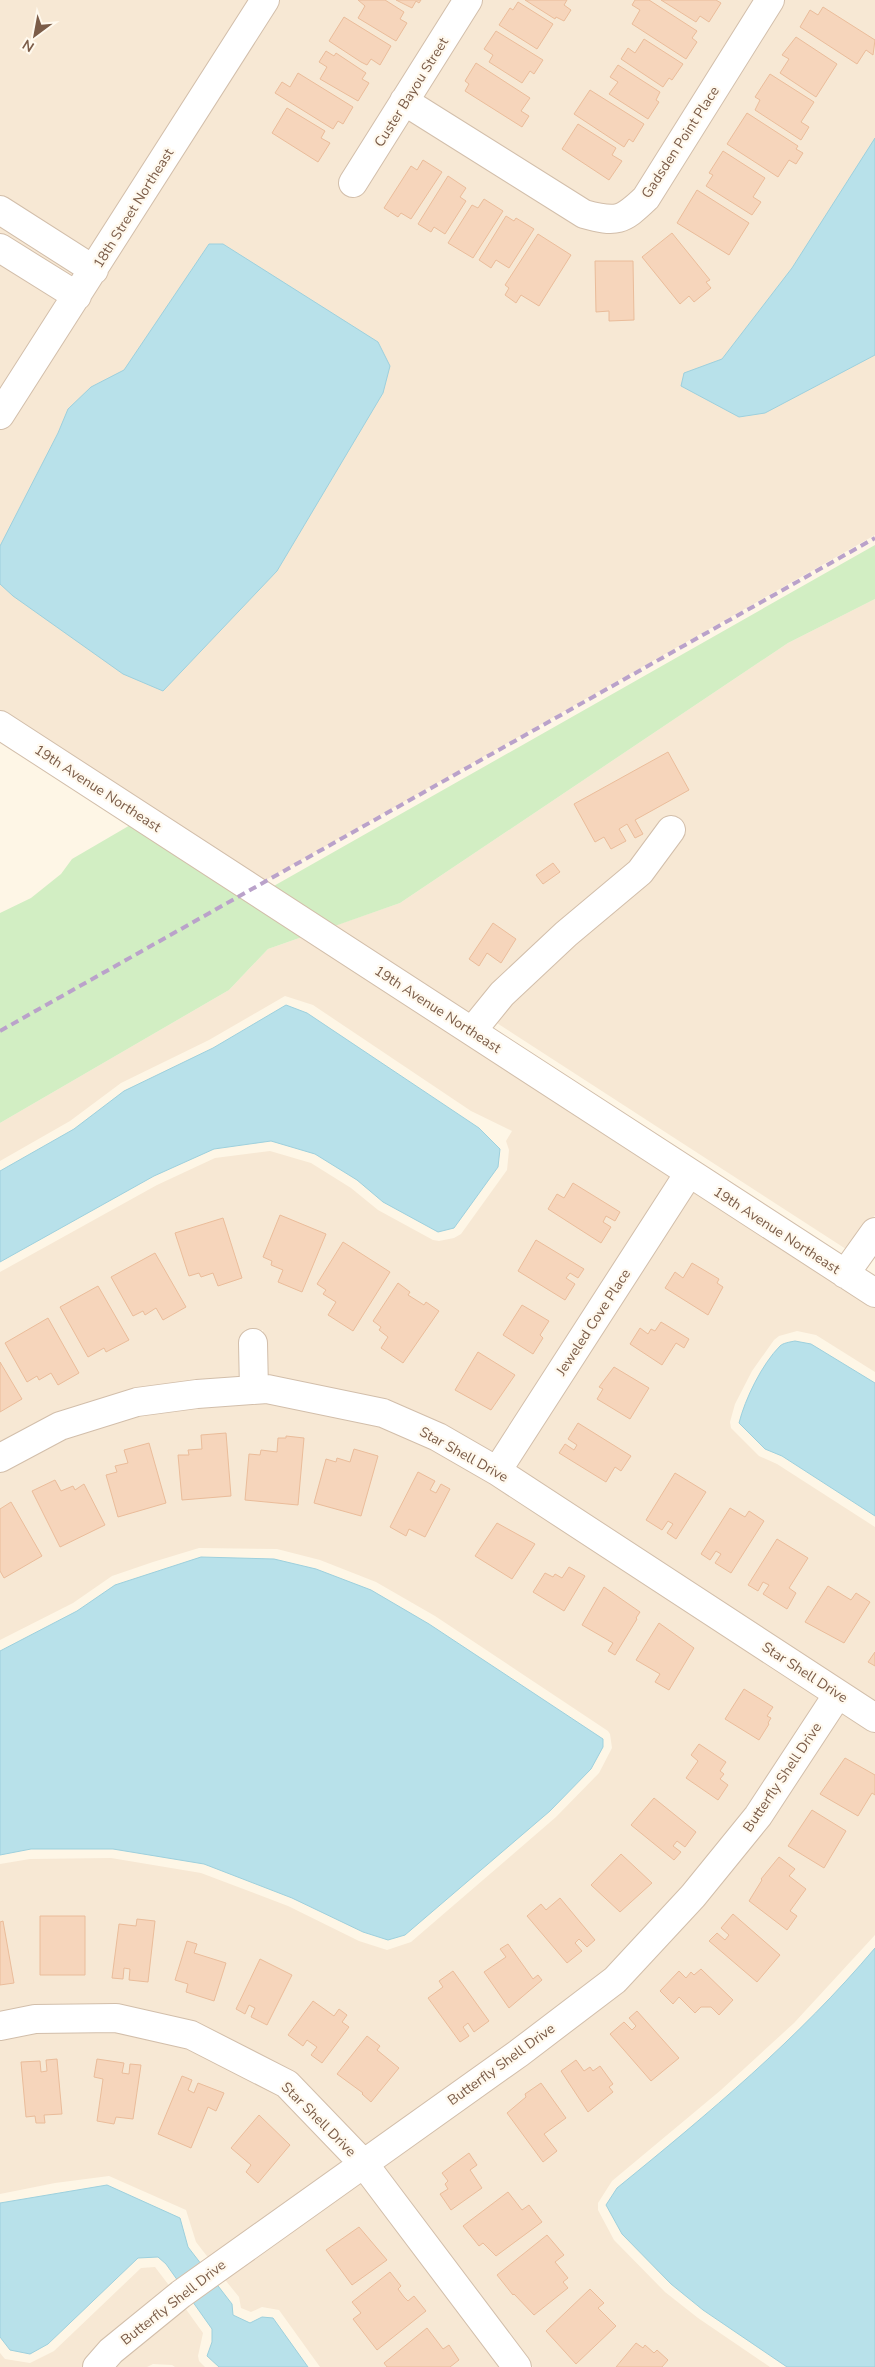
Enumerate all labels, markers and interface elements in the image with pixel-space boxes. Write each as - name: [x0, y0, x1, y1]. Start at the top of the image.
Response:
- north arrow: [10, 10, 60, 60]
- street label: Custer Bayou Street: [370, 34, 453, 151]
- text: N: [19, 35, 38, 56]
- street label: Gadsden Point Place: [637, 83, 724, 202]
- street label: 18th Street Northeast: [89, 145, 178, 272]
- street label: 19th Avenue Northeast: [31, 740, 165, 837]
- street label: 19th Avenue Northeast: [371, 961, 505, 1058]
- street label: 19th Avenue Northeast: [710, 1182, 844, 1279]
- street label: Jeweled Cove Place: [551, 1265, 635, 1380]
- street label: Star Shell Drive: [416, 1422, 511, 1487]
- street label: Star Shell Drive: [758, 1638, 851, 1707]
- street label: Butterfly Shell Drive: [739, 1719, 826, 1836]
- street label: Butterfly Shell Drive: [444, 2019, 559, 2110]
- street label: Star Shell Drive: [277, 2078, 360, 2161]
- street label: Butterfly Shell Drive: [117, 2255, 230, 2349]

